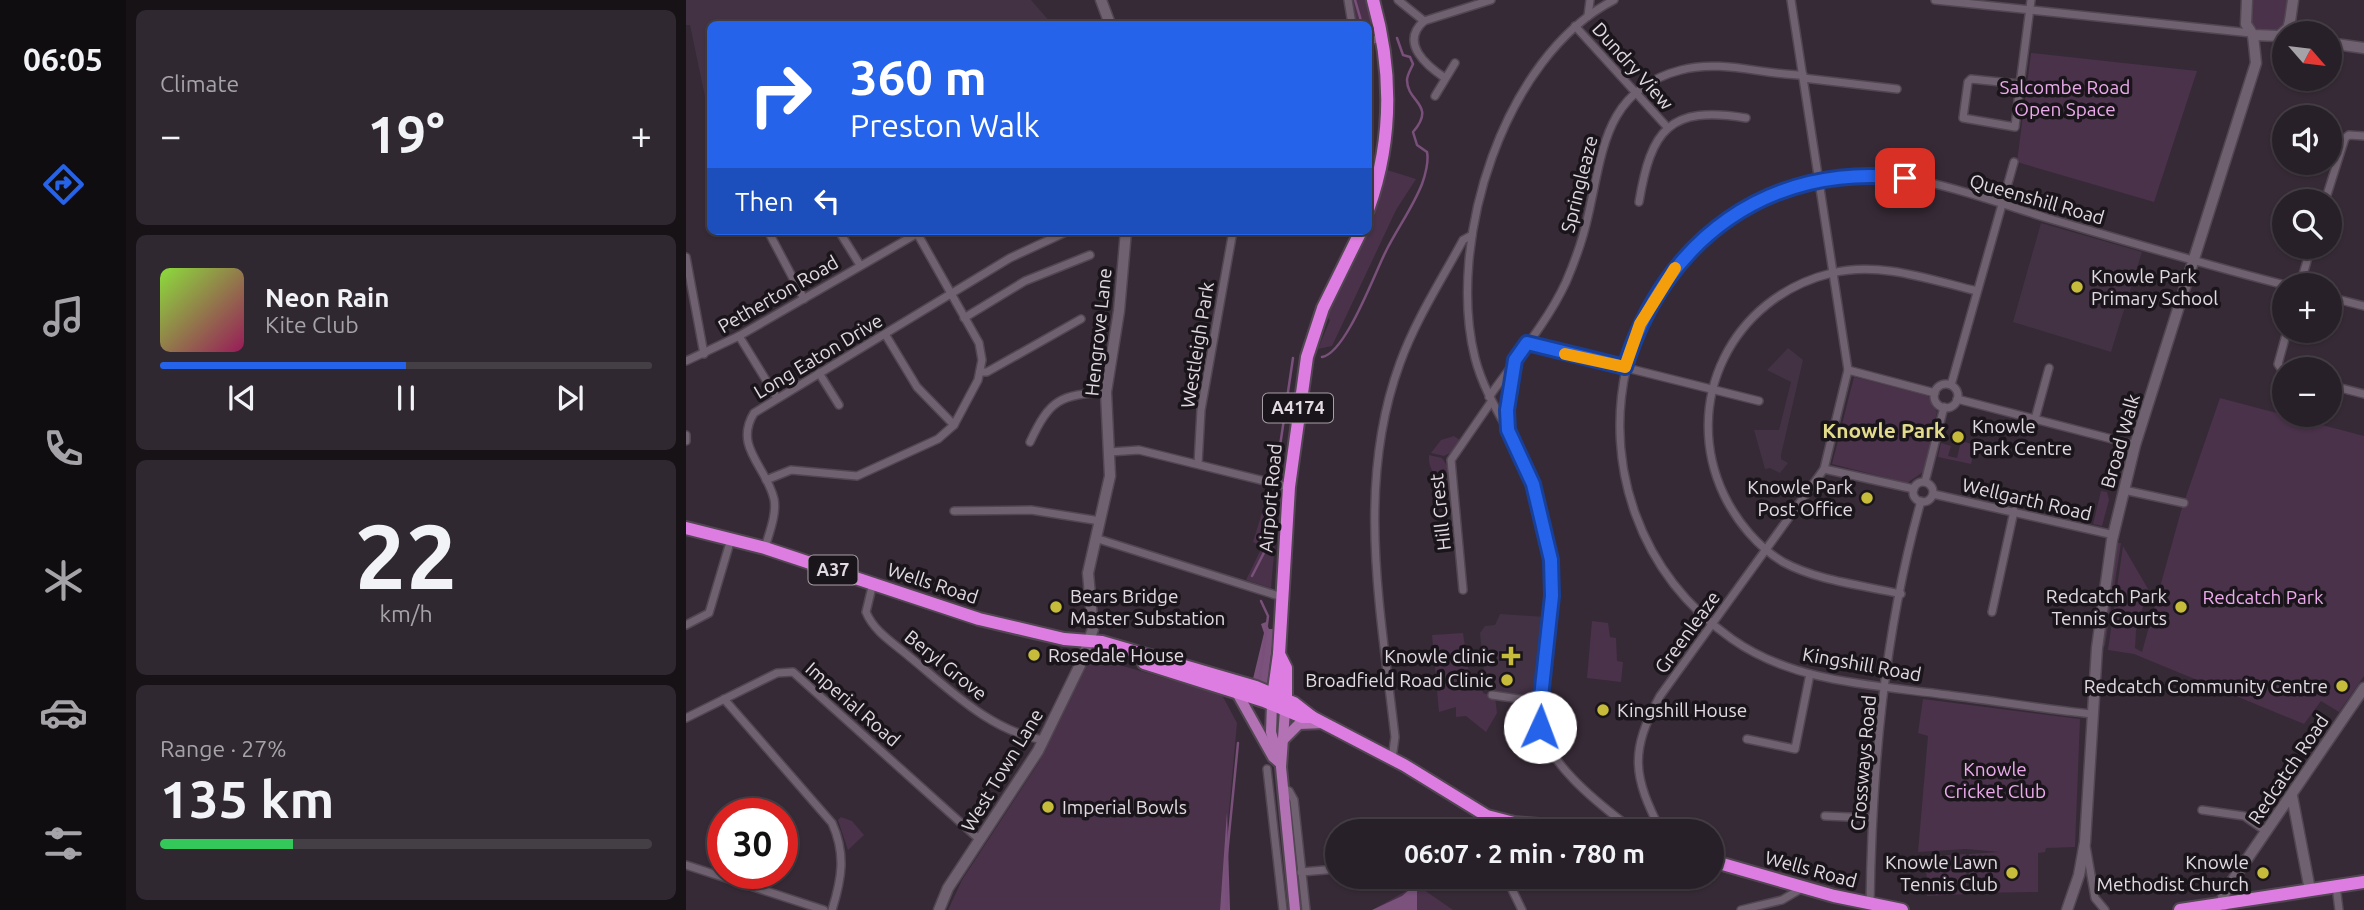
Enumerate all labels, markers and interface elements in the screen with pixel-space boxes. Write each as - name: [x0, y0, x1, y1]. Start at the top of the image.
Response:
- street label: Dundry View: [1588, 18, 1678, 114]
- north arrow: [2272, 21, 2342, 91]
- map controls: [2272, 21, 2342, 427]
- text: 06:05: [23, 41, 103, 77]
- icon: right: [735, 49, 826, 140]
- text: 360 m: [850, 49, 987, 104]
- text: Climate: [160, 71, 239, 96]
- park label: Salcombe Road Open Space: [2000, 76, 2130, 120]
- text: 19°: [367, 105, 445, 163]
- button: sound: [2272, 105, 2342, 175]
- text: Preston Walk: [850, 107, 1040, 143]
- text: −: [160, 114, 181, 156]
- text: +: [631, 114, 652, 156]
- street label: Springleaze: [1556, 133, 1602, 235]
- pin: [1875, 148, 1935, 208]
- icon: arrive: [1886, 159, 1924, 197]
- icon: directions: [39, 160, 88, 209]
- street label: Queenshill Road: [1967, 169, 2107, 229]
- icon: left: [808, 182, 846, 220]
- text: Then: [735, 187, 794, 216]
- button: search: [2272, 189, 2342, 259]
- street label: Petherton Road: [714, 251, 842, 337]
- place label: Knowle Park Primary School: [2091, 265, 2218, 309]
- street label: Hengrove Lane: [1080, 267, 1116, 397]
- button: +: [2272, 273, 2342, 343]
- marker: Knowle Park Primary School: [2069, 279, 2085, 295]
- street label: Westleigh Park: [1176, 280, 1218, 410]
- text: Neon Rain: [265, 283, 390, 312]
- icon: music: [39, 292, 88, 341]
- street label: Long Eaton Drive: [750, 309, 886, 403]
- text: Kite Club: [265, 312, 359, 337]
- button: −: [2272, 357, 2342, 427]
- icon: previous: [223, 379, 261, 417]
- icon: pause: [387, 379, 425, 417]
- icon: next: [551, 379, 589, 417]
- street label: Broad Walk: [2096, 391, 2144, 491]
- road number: A4174: [1263, 394, 1333, 422]
- place label: Knowle Park Centre: [1972, 415, 2072, 459]
- district label: Knowle Park: [1822, 418, 1946, 442]
- icon: phone: [39, 424, 88, 473]
- marker: Knowle Park Centre: [1950, 429, 1966, 445]
- street label: Airport Road: [1254, 443, 1286, 553]
- street label: Hill Crest: [1425, 472, 1455, 552]
- street label: Wellgarth Road: [1960, 473, 2094, 525]
- place label: Knowle Park Post Office: [1747, 476, 1853, 520]
- marker: Knowle Park Post Office: [1859, 490, 1875, 506]
- text: 22: [355, 504, 457, 606]
- icon: climate: [39, 556, 88, 605]
- road number: A37: [808, 556, 858, 584]
- street label: Wells Road: [885, 558, 981, 608]
- place label: Bears Bridge Master Substation: [1070, 585, 1225, 629]
- place label: Redcatch Park Tennis Courts: [2046, 585, 2167, 629]
- park label: Redcatch Park: [2202, 586, 2324, 608]
- street label: Greenleaze: [1650, 587, 1724, 677]
- marker: Bears Bridge Master Substation: [1048, 599, 1064, 615]
- marker: Redcatch Park Tennis Courts: [2173, 599, 2189, 615]
- text: km/h: [379, 601, 433, 626]
- street label: Beryl Grove: [901, 625, 991, 705]
- street label: Kingshill Road: [1801, 643, 1923, 685]
- place label: Rosedale House: [1048, 644, 1184, 666]
- place label: Knowle clinic: [1384, 645, 1495, 667]
- marker: Knowle clinic: [1501, 646, 1521, 666]
- marker: Rosedale House: [1026, 647, 1042, 663]
- street label: Imperial Road: [801, 657, 905, 751]
- place label: Broadfield Road Clinic: [1305, 669, 1493, 691]
- marker: Broadfield Road Clinic: [1499, 672, 1515, 688]
- place label: Redcatch Community Centre: [2084, 675, 2328, 697]
- marker: Redcatch Community Centre: [2334, 678, 2350, 694]
- icon: car: [39, 688, 88, 737]
- position arrow: [1503, 690, 1577, 764]
- street label: Crossways Road: [1846, 694, 1880, 832]
- place label: Kingshill House: [1617, 699, 1747, 721]
- marker: Kingshill House: [1595, 702, 1611, 718]
- street label: West Town Lane: [957, 705, 1047, 835]
- street label: Redcatch Road: [2243, 710, 2333, 828]
- text: Range · 27%: [160, 736, 287, 761]
- park label: Knowle Cricket Club: [1944, 758, 2046, 802]
- text: 135 km: [160, 770, 334, 828]
- place label: Imperial Bowls: [1062, 796, 1187, 818]
- speed limit sign: 30: [707, 798, 798, 889]
- marker: Imperial Bowls: [1040, 799, 1056, 815]
- icon: filters: [39, 819, 88, 868]
- text: 06:07 · 2 min · 780 m: [1404, 839, 1645, 868]
- street label: Wells Road: [1763, 846, 1859, 892]
- place label: Knowle Lawn Tennis Club: [1885, 851, 1998, 895]
- place label: Knowle Methodist Church: [2097, 851, 2249, 895]
- marker: Knowle Lawn Tennis Club: [2004, 865, 2020, 881]
- marker: Knowle Methodist Church: [2255, 865, 2271, 881]

